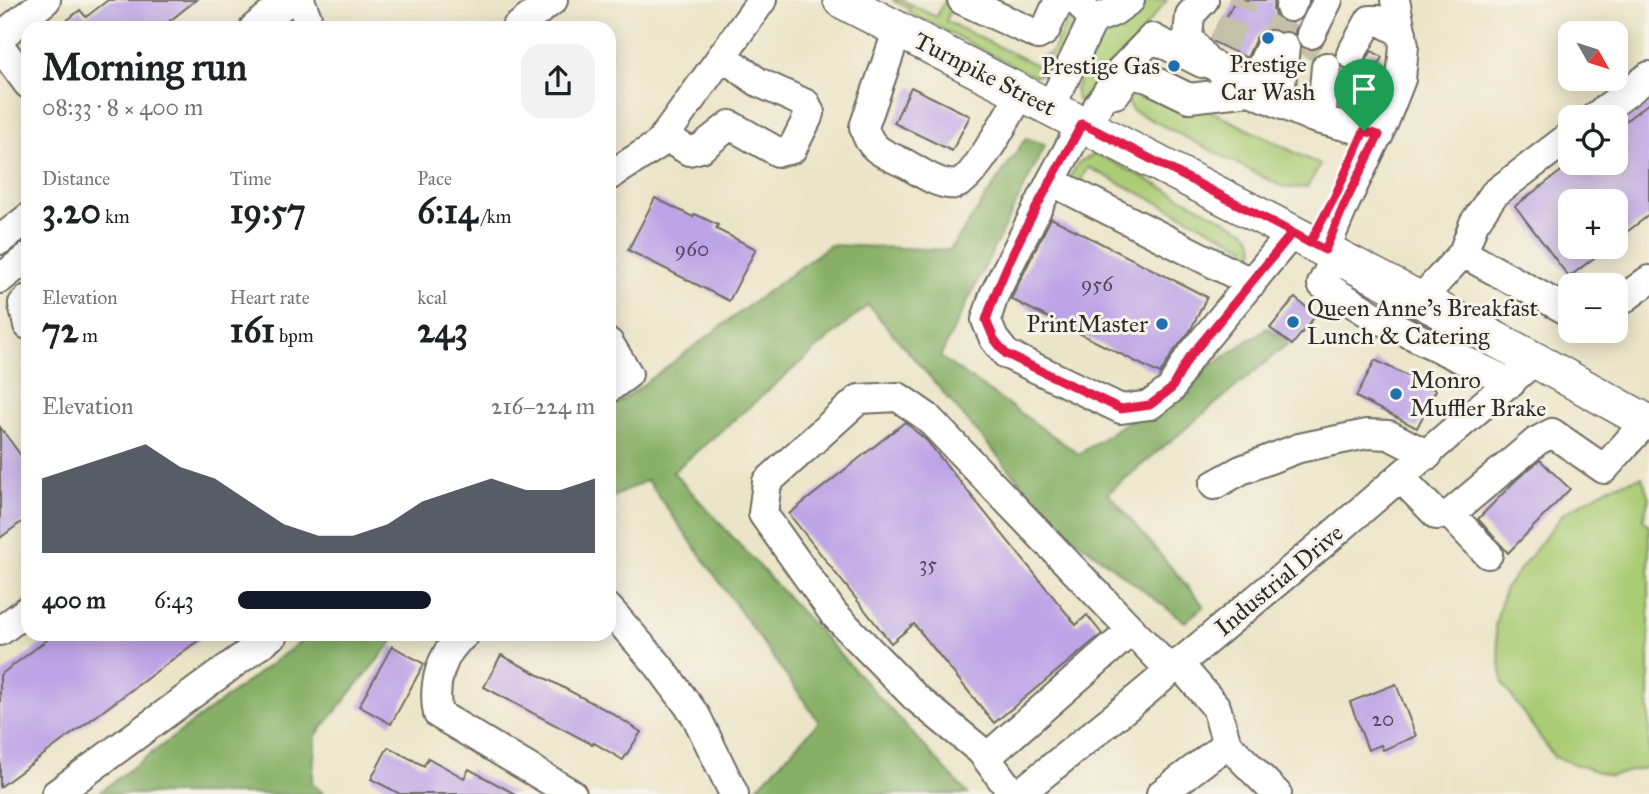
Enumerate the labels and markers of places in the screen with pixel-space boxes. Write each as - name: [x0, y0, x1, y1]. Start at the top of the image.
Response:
- marker: Prestige Car Wash: [1260, 30, 1276, 46]
- place label: Prestige Car Wash: [1221, 49, 1315, 107]
- place label: Prestige Gas: [1041, 51, 1160, 81]
- marker: Prestige Gas: [1166, 58, 1182, 74]
- pin: [1334, 59, 1394, 131]
- place label: Queen Anne's Breakfast Lunch & Catering: [1307, 293, 1539, 351]
- place label: PrintMaster: [1026, 309, 1148, 339]
- marker: Queen Anne's Breakfast Lunch & Catering: [1285, 314, 1301, 330]
- marker: PrintMaster: [1154, 316, 1170, 332]
- place label: Monro Muffler Brake: [1410, 365, 1546, 423]
- marker: Monro Muffler Brake: [1388, 386, 1404, 402]

